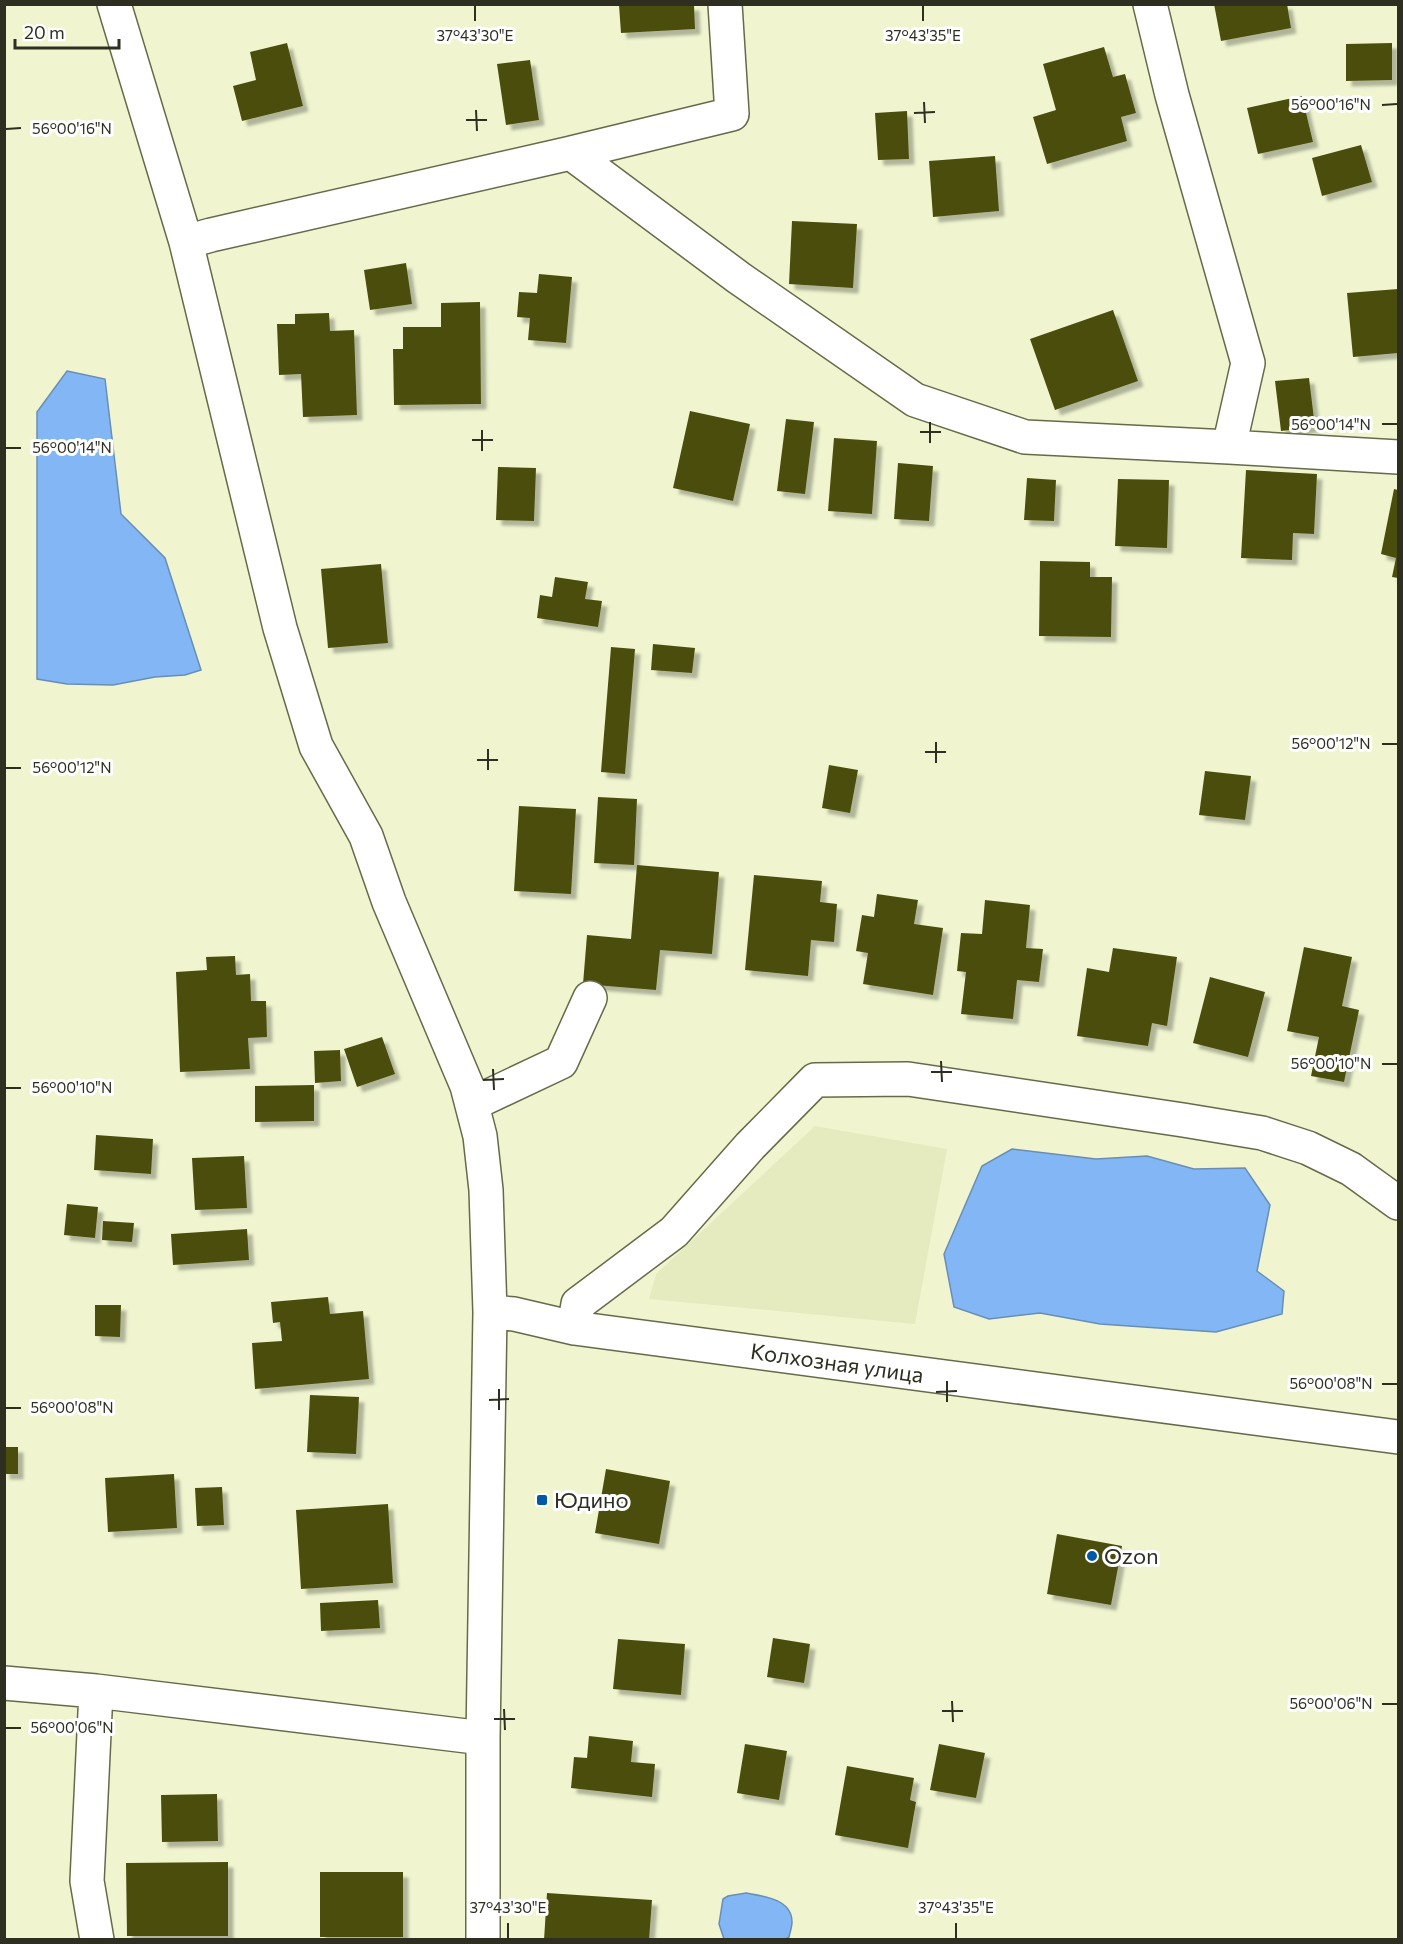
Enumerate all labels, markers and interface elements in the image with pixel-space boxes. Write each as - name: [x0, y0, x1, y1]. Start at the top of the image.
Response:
- scale bar: [15, 12, 118, 50]
- text: 20 m: [24, 21, 65, 43]
- text: 37°43'30"E: [436, 26, 514, 44]
- text: 37°43'35"E: [885, 26, 961, 44]
- text: 56°00'16"N: [1291, 95, 1371, 113]
- text: 56°00'16"N: [32, 119, 112, 137]
- text: 56°00'14"N: [1291, 415, 1371, 433]
- text: 56°00'14"N: [32, 438, 112, 456]
- text: 56°00'12"N: [1292, 734, 1370, 752]
- text: 56°00'12"N: [33, 758, 111, 776]
- text: 56°00'10"N: [1291, 1054, 1371, 1072]
- text: 56°00'10"N: [32, 1078, 112, 1096]
- street label: Колхозная улица: [749, 1337, 925, 1388]
- text: 56°00'08"N: [1289, 1374, 1373, 1392]
- text: 56°00'08"N: [30, 1398, 114, 1416]
- place label: Юдино: [554, 1486, 629, 1513]
- marker: Юдино: [535, 1493, 549, 1507]
- place label: Ozon: [1104, 1542, 1159, 1569]
- marker: Ozon: [1085, 1549, 1099, 1563]
- text: 56°00'06"N: [1289, 1694, 1373, 1712]
- text: 56°00'06"N: [30, 1718, 114, 1736]
- text: 37°43'30"E: [469, 1898, 547, 1916]
- text: 37°43'35"E: [918, 1898, 994, 1916]

